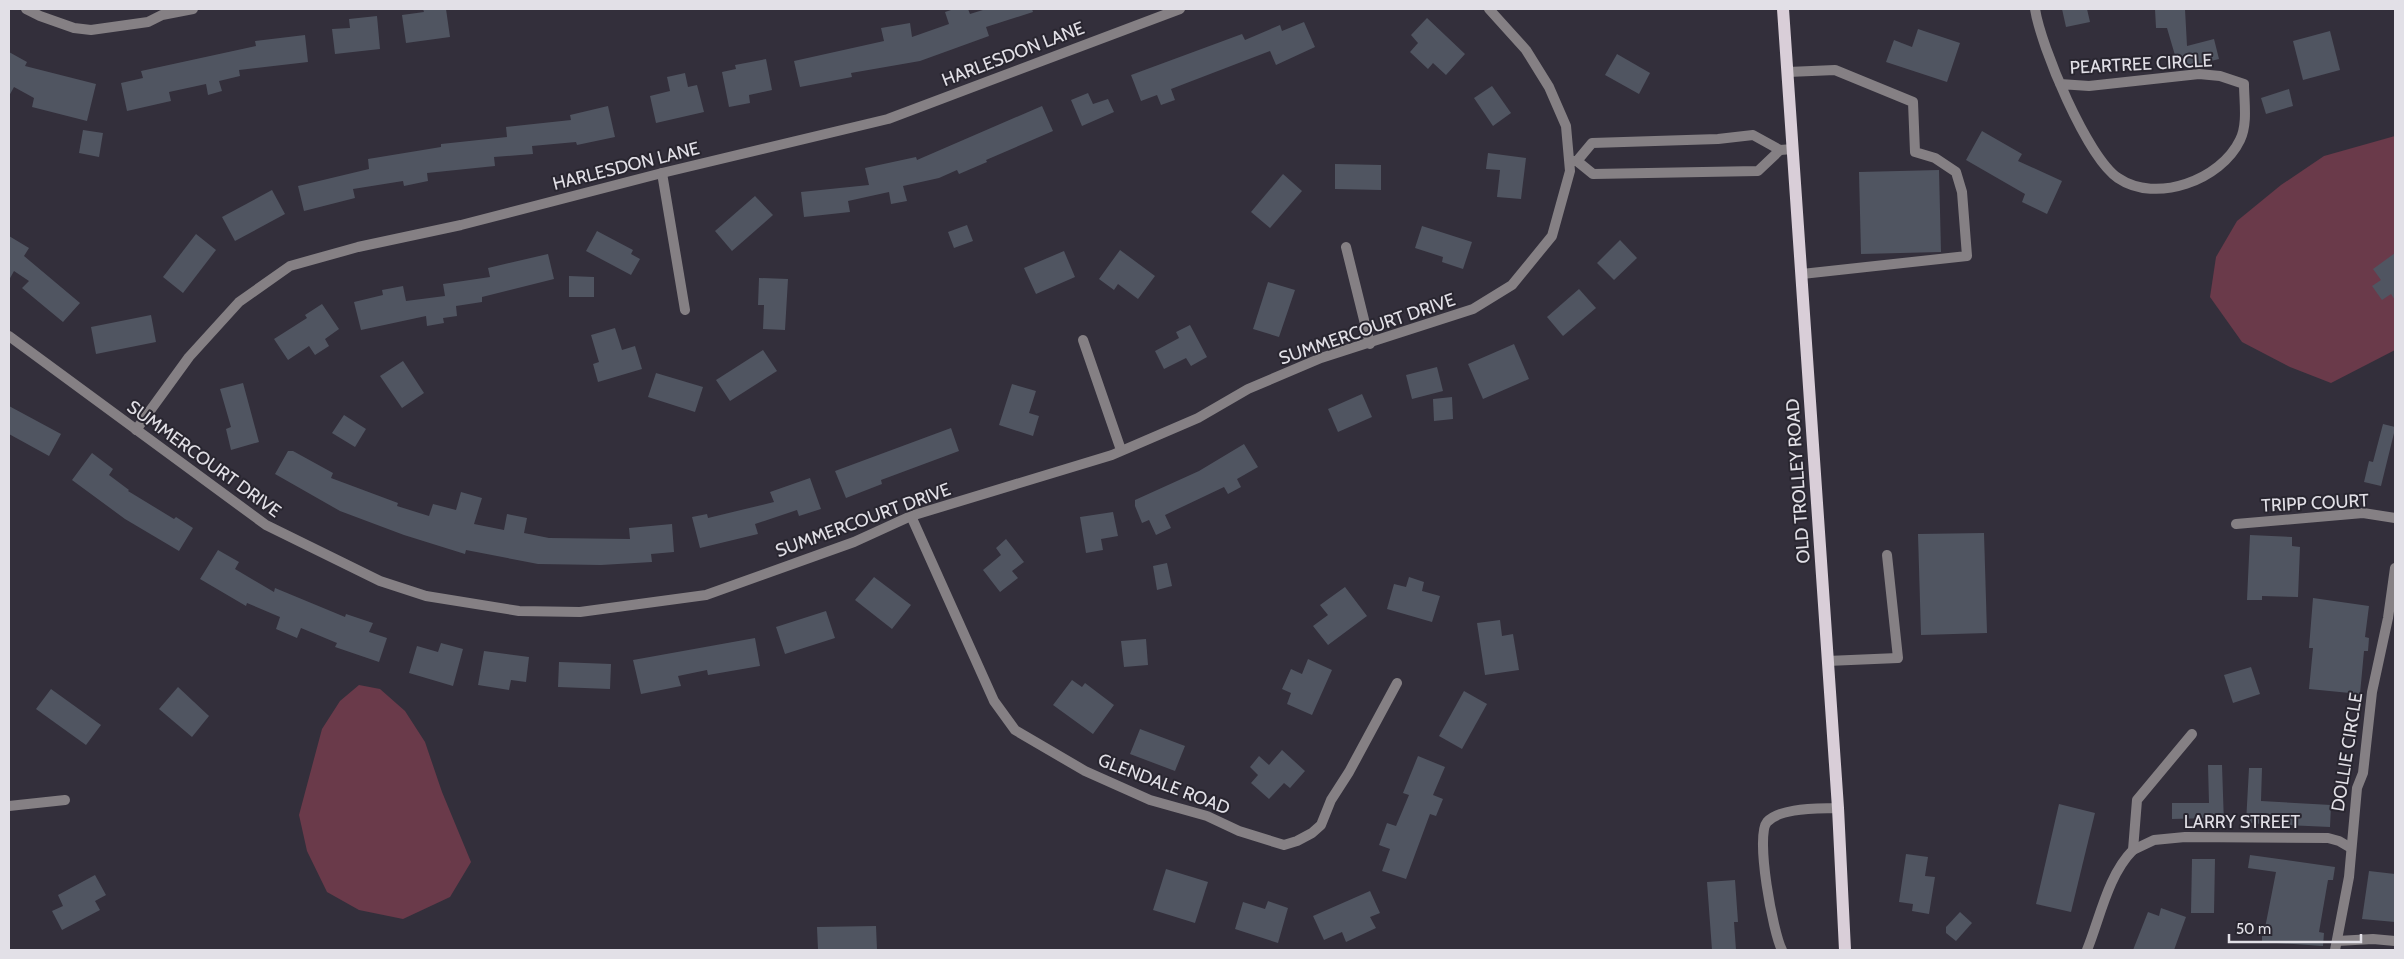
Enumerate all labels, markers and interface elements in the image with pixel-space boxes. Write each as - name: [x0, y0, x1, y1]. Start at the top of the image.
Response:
- street label: HARLESDON LANE: [939, 17, 1087, 91]
- street label: PEARTREE CIRCLE: [2069, 49, 2213, 79]
- street label: HARLESDON LANE: [550, 137, 702, 195]
- street label: SUMMERCOURT DRIVE: [1276, 289, 1458, 369]
- street label: SUMMERCOURT DRIVE: [123, 396, 285, 522]
- street label: OLD TROLLEY ROAD: [1781, 398, 1815, 564]
- street label: SUMMERCOURT DRIVE: [772, 478, 954, 562]
- street label: TRIPP COURT: [2261, 489, 2370, 517]
- street label: DOLLIE CIRCLE: [2327, 691, 2367, 813]
- street label: GLENDALE ROAD: [1095, 749, 1233, 819]
- street label: LARRY STREET: [2184, 811, 2301, 833]
- scale bar: [2229, 912, 2362, 944]
- text: 50 m: [2236, 920, 2271, 938]

